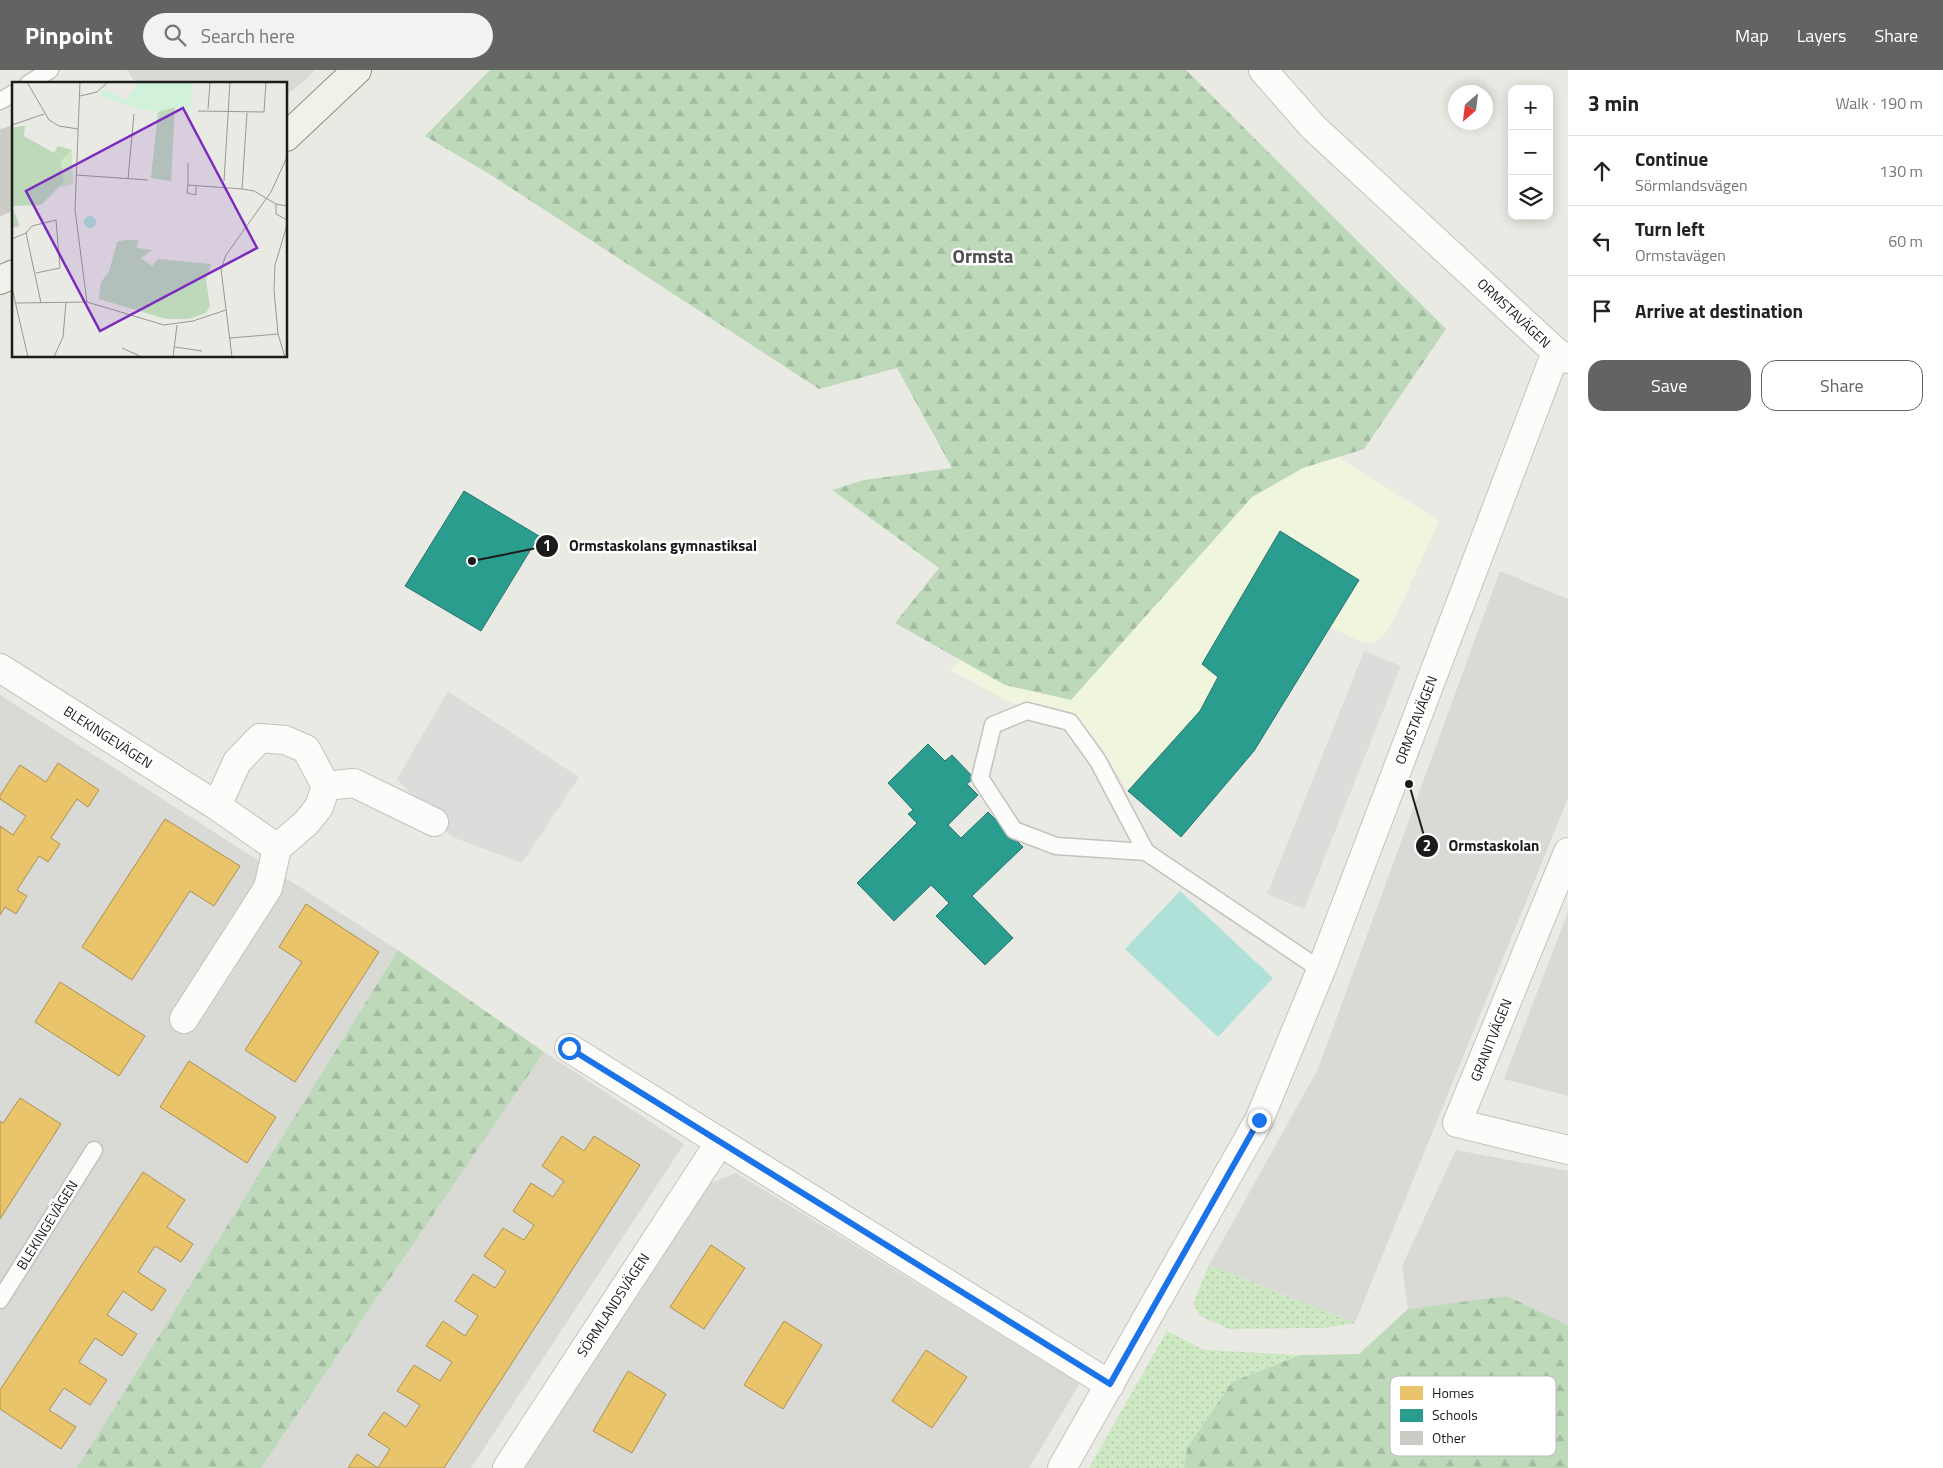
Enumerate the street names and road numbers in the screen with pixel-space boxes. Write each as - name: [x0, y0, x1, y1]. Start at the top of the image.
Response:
- street label: ORMSTAVÄGEN: [1473, 273, 1556, 352]
- street label: ORMSTAVÄGEN: [1389, 672, 1442, 767]
- street label: BLEKINGEVÄGEN: [60, 700, 157, 773]
- street label: GRANITVÄGEN: [1464, 995, 1517, 1084]
- street label: BLEKINGEVÄGEN: [11, 1176, 83, 1274]
- street label: SÖRMLANDSVÄGEN: [571, 1249, 654, 1361]

